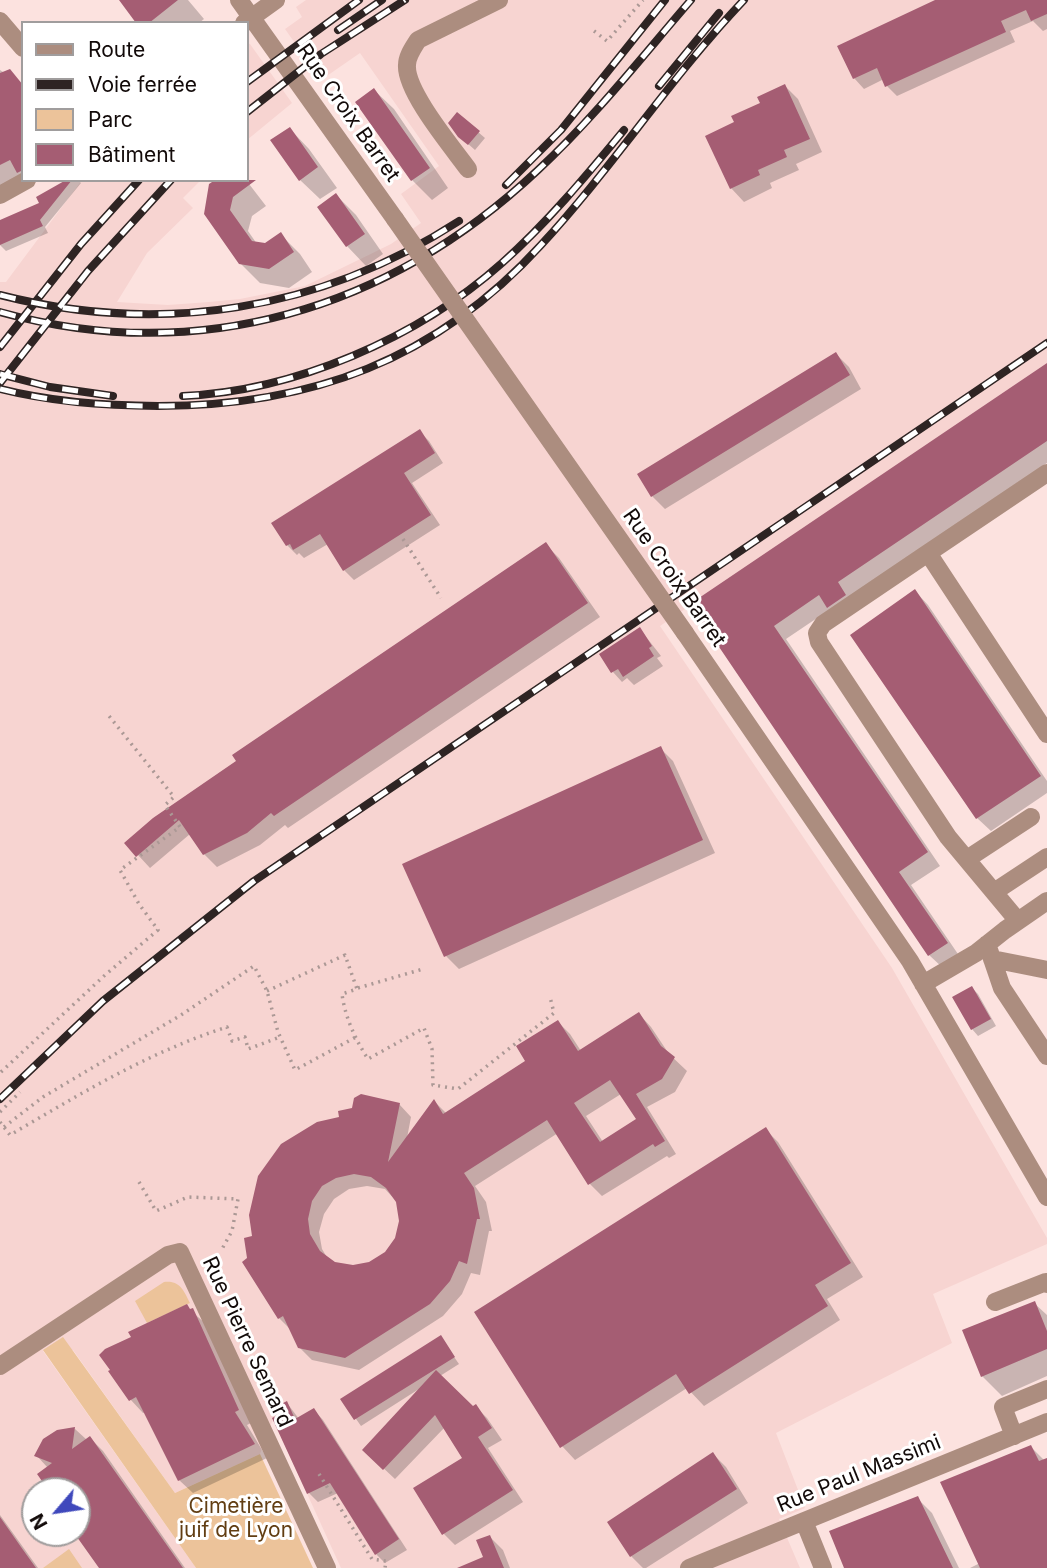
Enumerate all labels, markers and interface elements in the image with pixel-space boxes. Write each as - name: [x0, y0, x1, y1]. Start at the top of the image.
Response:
- legend: [21, 21, 248, 182]
- text: Route: [88, 37, 145, 62]
- street label: Rue Croix Barret: [291, 39, 405, 187]
- text: Voie ferrée: [88, 72, 197, 97]
- text: Parc: [88, 107, 133, 132]
- text: Bâtiment: [88, 142, 175, 167]
- street label: Rue Croix Barret: [617, 504, 731, 652]
- street label: Rue Pierre Semard: [196, 1253, 298, 1431]
- street label: Rue Paul Massimi: [774, 1430, 944, 1518]
- north arrow: [21, 1477, 91, 1547]
- park label: Cimetière juif de Lyon: [179, 1494, 293, 1544]
- text: N: [25, 1510, 53, 1533]

